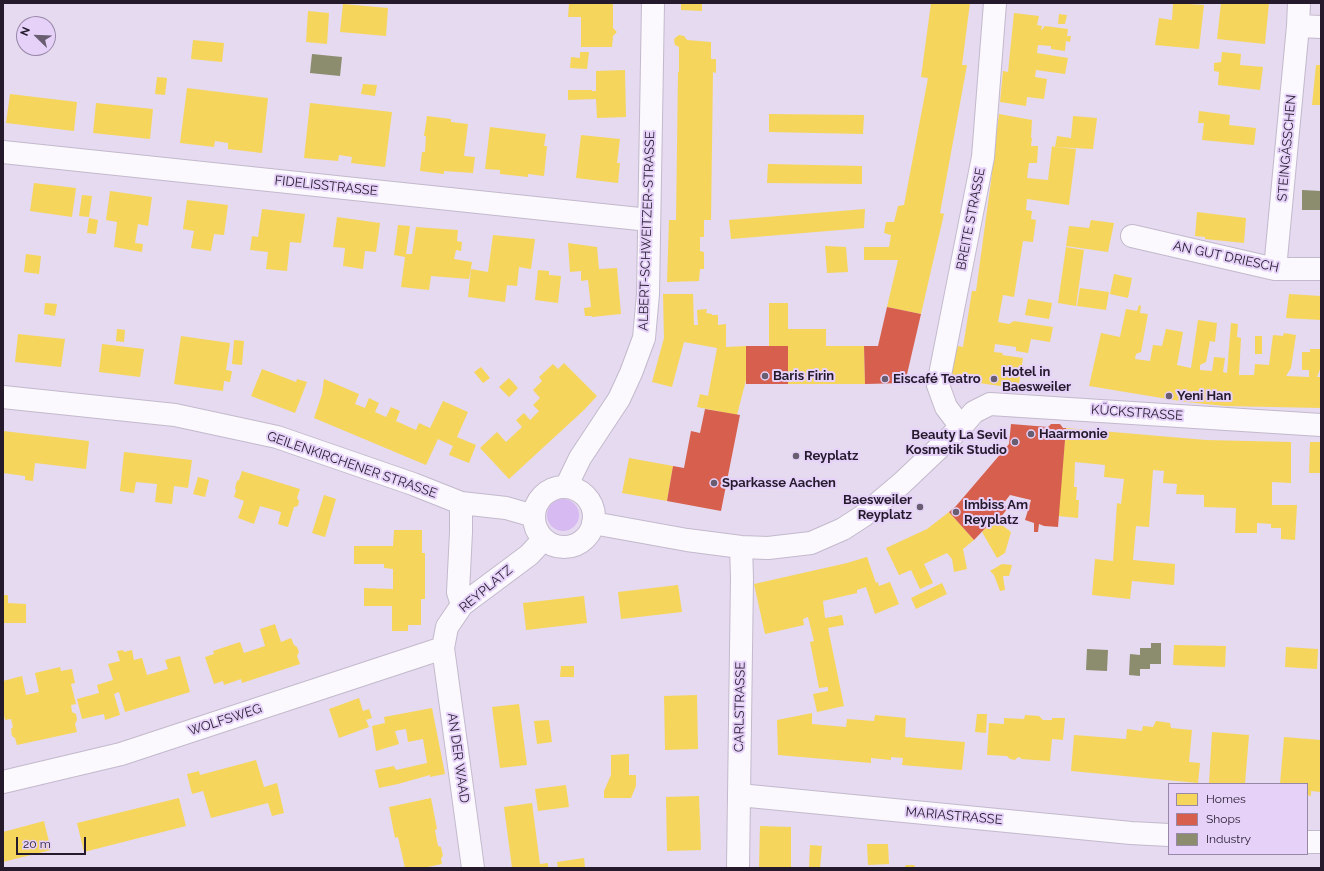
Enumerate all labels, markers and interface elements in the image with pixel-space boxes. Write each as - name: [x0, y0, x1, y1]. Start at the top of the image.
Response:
- north arrow: [16, 16, 56, 56]
- text: N: [18, 25, 33, 38]
- street label: STEINGÄSSCHEN: [1275, 94, 1299, 202]
- street label: ALBERT-SCHWEITZER-STRASSE: [636, 131, 658, 331]
- street label: BREITE STRASSE: [953, 166, 989, 272]
- street label: FIDELISSTRASSE: [274, 173, 378, 199]
- street label: AN GUT DRIESCH: [1172, 238, 1280, 276]
- place label: Hotel in Baesweiler: [1002, 364, 1071, 395]
- place label: Baris Firin: [773, 368, 834, 384]
- marker: Baris Firin: [760, 371, 770, 381]
- place label: Eiscafé Teatro: [893, 371, 981, 387]
- marker: Eiscafé Teatro: [880, 374, 890, 384]
- marker: Hotel in Baesweiler: [989, 374, 999, 384]
- place label: Yeni Han: [1177, 388, 1231, 404]
- marker: Yeni Han: [1164, 391, 1174, 401]
- street label: KÜCKSTRASSE: [1091, 402, 1183, 424]
- place label: Haarmonie: [1039, 426, 1107, 442]
- place label: Beauty La Sevil Kosmetik Studio: [906, 427, 1007, 458]
- street label: GEILENKIRCHENER STRASSE: [265, 429, 439, 501]
- marker: Haarmonie: [1026, 429, 1036, 439]
- marker: Beauty La Sevil Kosmetik Studio: [1010, 437, 1020, 447]
- place label: Reyplatz: [804, 448, 858, 464]
- marker: Reyplatz: [791, 451, 801, 461]
- place label: Sparkasse Aachen: [722, 475, 836, 491]
- marker: Sparkasse Aachen: [709, 478, 719, 488]
- place label: Baesweiler Reyplatz: [843, 492, 912, 523]
- place label: Imbiss Am Reyplatz: [964, 497, 1028, 528]
- marker: Baesweiler Reyplatz: [915, 502, 925, 512]
- marker: Imbiss Am Reyplatz: [951, 507, 961, 517]
- street label: REYPLATZ: [456, 562, 516, 616]
- street label: CARLSTRASSE: [731, 662, 749, 752]
- street label: WOLFSWEG: [186, 701, 264, 739]
- street label: AN DER WAAD: [444, 712, 472, 804]
- legend: [1168, 783, 1308, 855]
- text: Homes: [1206, 792, 1246, 806]
- street label: MARIASTRASSE: [905, 804, 1003, 828]
- text: Shops: [1206, 812, 1241, 826]
- scale bar: [18, 829, 88, 855]
- text: Industry: [1206, 832, 1251, 846]
- text: 20 m: [23, 837, 51, 851]

